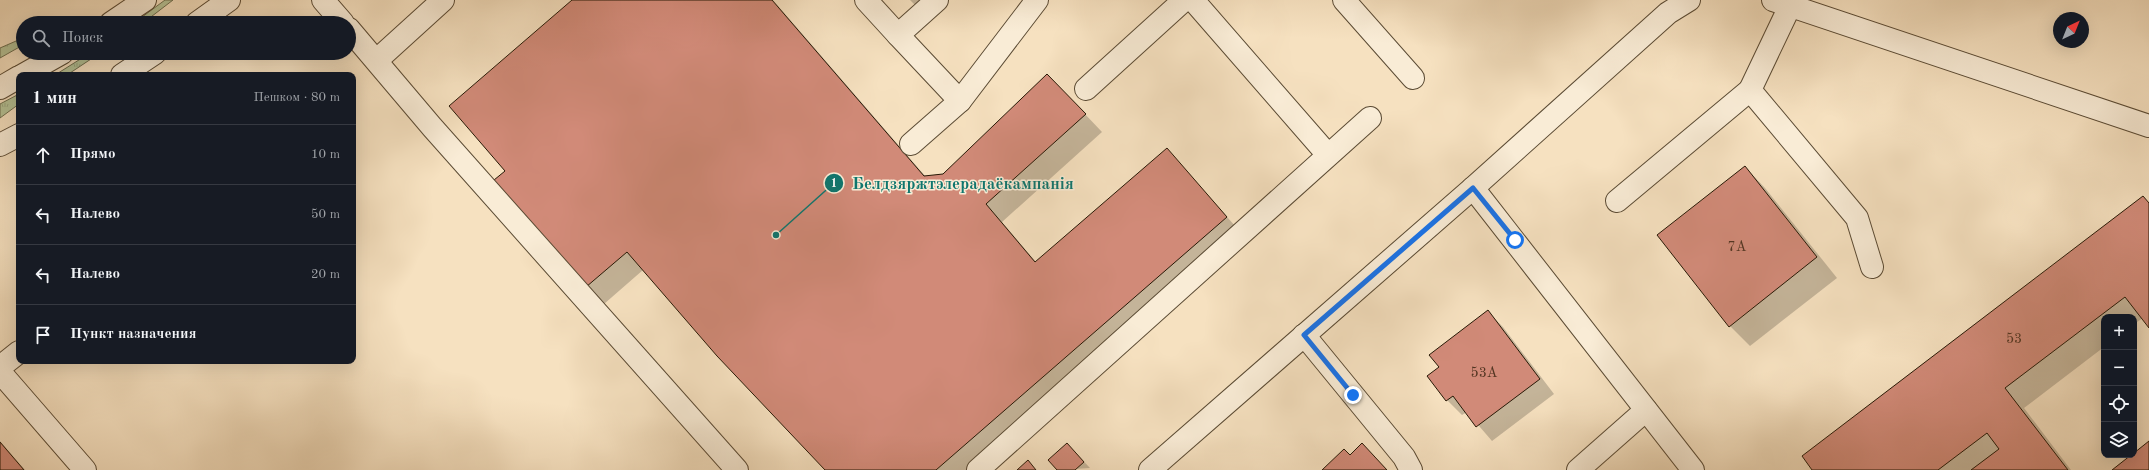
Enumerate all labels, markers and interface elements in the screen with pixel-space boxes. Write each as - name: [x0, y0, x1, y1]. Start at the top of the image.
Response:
- north arrow: [2053, 12, 2089, 48]
- search box: [16, 16, 356, 60]
- icon: search: [30, 27, 52, 49]
- text: Поиск: [62, 31, 103, 46]
- text: 1 мин: [32, 90, 77, 107]
- text: Пешком · 80 m: [253, 91, 340, 104]
- icon: ahead: [32, 144, 54, 166]
- text: Прямо: [70, 147, 116, 162]
- text: 10 m: [311, 148, 340, 161]
- callout: Белдзяржтэлерадаёкампанія: [824, 168, 1081, 197]
- text: Белдзяржтэлерадаёкампанія: [852, 176, 1074, 193]
- text: 1: [831, 178, 837, 190]
- icon: left: [32, 204, 54, 226]
- text: Налево: [70, 207, 120, 222]
- text: 50 m: [311, 208, 340, 221]
- route start: [1506, 231, 1524, 249]
- house number: 7А: [1728, 240, 1747, 254]
- icon: left: [32, 264, 54, 286]
- text: Налево: [70, 267, 120, 282]
- text: 20 m: [311, 268, 340, 281]
- map controls: [2101, 314, 2137, 458]
- button: +: [2101, 314, 2137, 350]
- icon: arrive: [32, 324, 54, 346]
- text: Пункт назначения: [70, 327, 197, 342]
- house number: 53: [2006, 332, 2022, 346]
- button: −: [2101, 350, 2137, 386]
- house number: 53А: [1471, 366, 1498, 380]
- route end: [1344, 386, 1362, 404]
- button: locate: [2101, 386, 2137, 422]
- button: layers: [2101, 422, 2137, 458]

